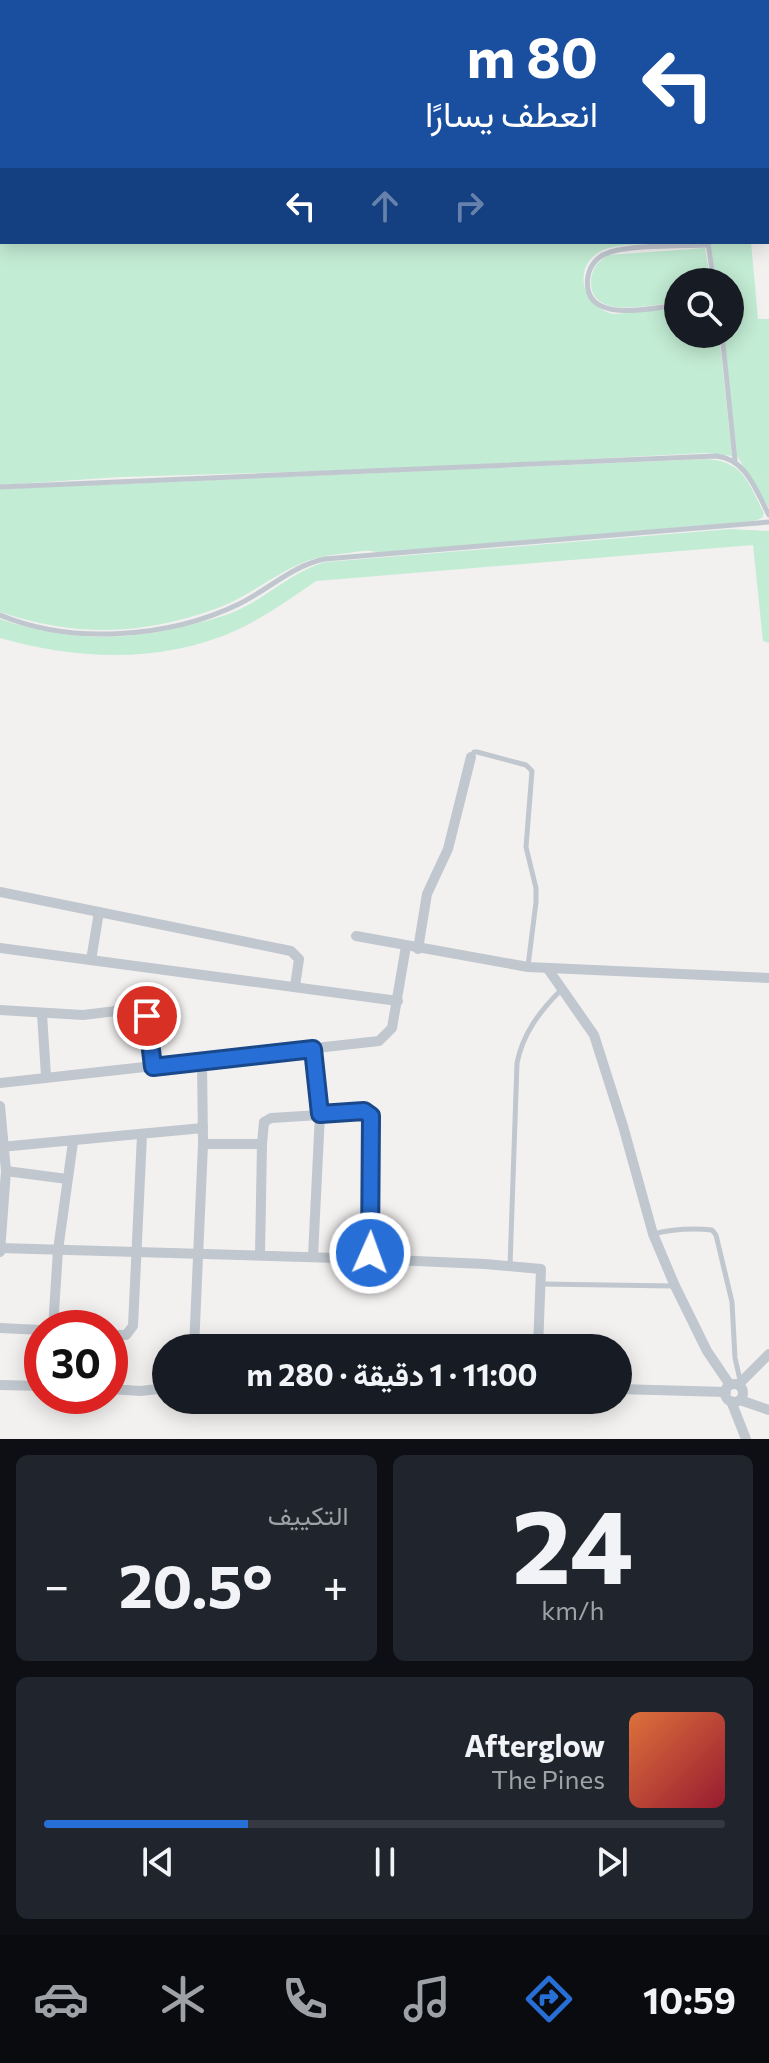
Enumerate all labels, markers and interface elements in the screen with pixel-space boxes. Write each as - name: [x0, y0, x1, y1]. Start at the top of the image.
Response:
- text: 80 m: [467, 21, 598, 90]
- icon: left: [626, 32, 730, 136]
- text: انعطف يسارًا: [425, 90, 598, 134]
- icon: left: [279, 184, 323, 228]
- icon: ahead: [363, 184, 407, 228]
- icon: right: [447, 184, 491, 228]
- map controls: [664, 268, 744, 348]
- button: search: [664, 268, 744, 348]
- pin: [113, 982, 181, 1050]
- icon: arrive: [125, 994, 169, 1038]
- position arrow: [328, 1211, 412, 1295]
- speed limit sign: 30: [24, 1310, 128, 1414]
- text: 11:00 · 1 دقيقة · 280 m: [246, 1355, 538, 1392]
- text: 24: [512, 1478, 634, 1605]
- text: التكييف: [268, 1499, 349, 1530]
- text: 20.5°: [119, 1547, 273, 1620]
- text: −: [44, 1557, 69, 1611]
- text: +: [323, 1557, 348, 1611]
- text: km/h: [541, 1594, 604, 1625]
- text: Afterglow: [464, 1726, 605, 1763]
- text: The Pines: [491, 1763, 605, 1794]
- icon: previous: [136, 1840, 180, 1884]
- icon: pause: [363, 1840, 407, 1884]
- icon: next: [590, 1840, 634, 1884]
- icon: car: [33, 1971, 89, 2027]
- icon: climate: [155, 1971, 211, 2027]
- icon: phone: [277, 1971, 333, 2027]
- icon: music: [399, 1971, 455, 2027]
- icon: directions: [521, 1971, 577, 2027]
- text: 10:59: [643, 1977, 736, 2021]

